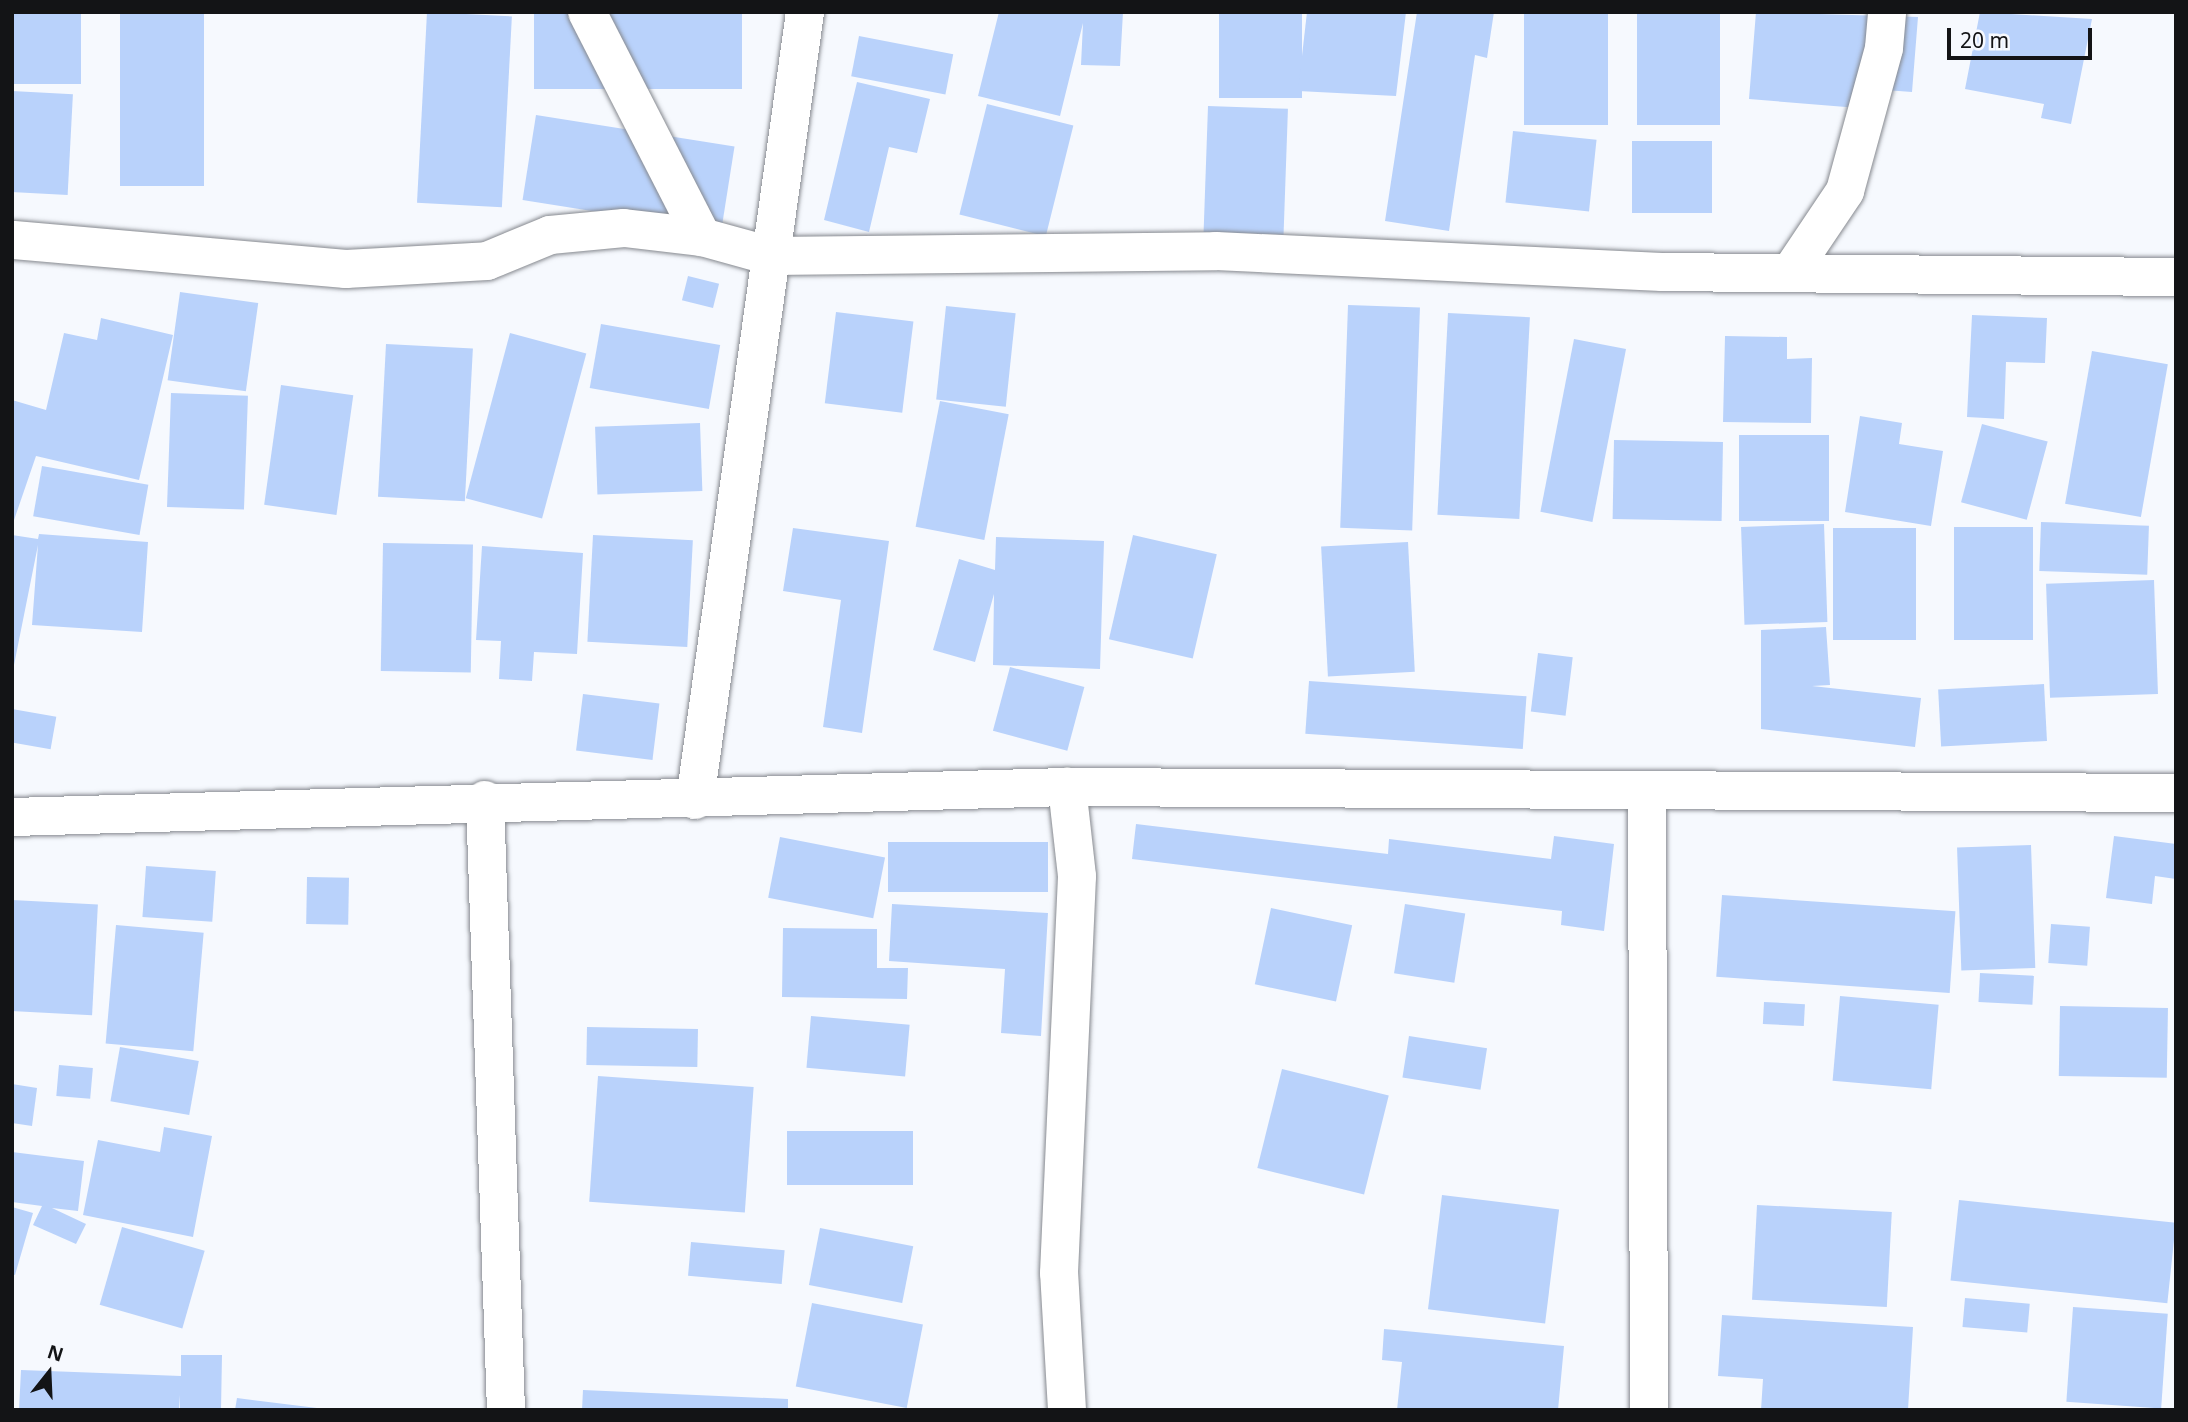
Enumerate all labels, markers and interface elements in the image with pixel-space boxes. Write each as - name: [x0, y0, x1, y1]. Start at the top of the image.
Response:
- scale bar: [1950, 14, 2095, 58]
- text: 20 m: [1960, 26, 2009, 54]
- north arrow: [14, 1338, 84, 1408]
- text: N: [44, 1338, 67, 1368]

